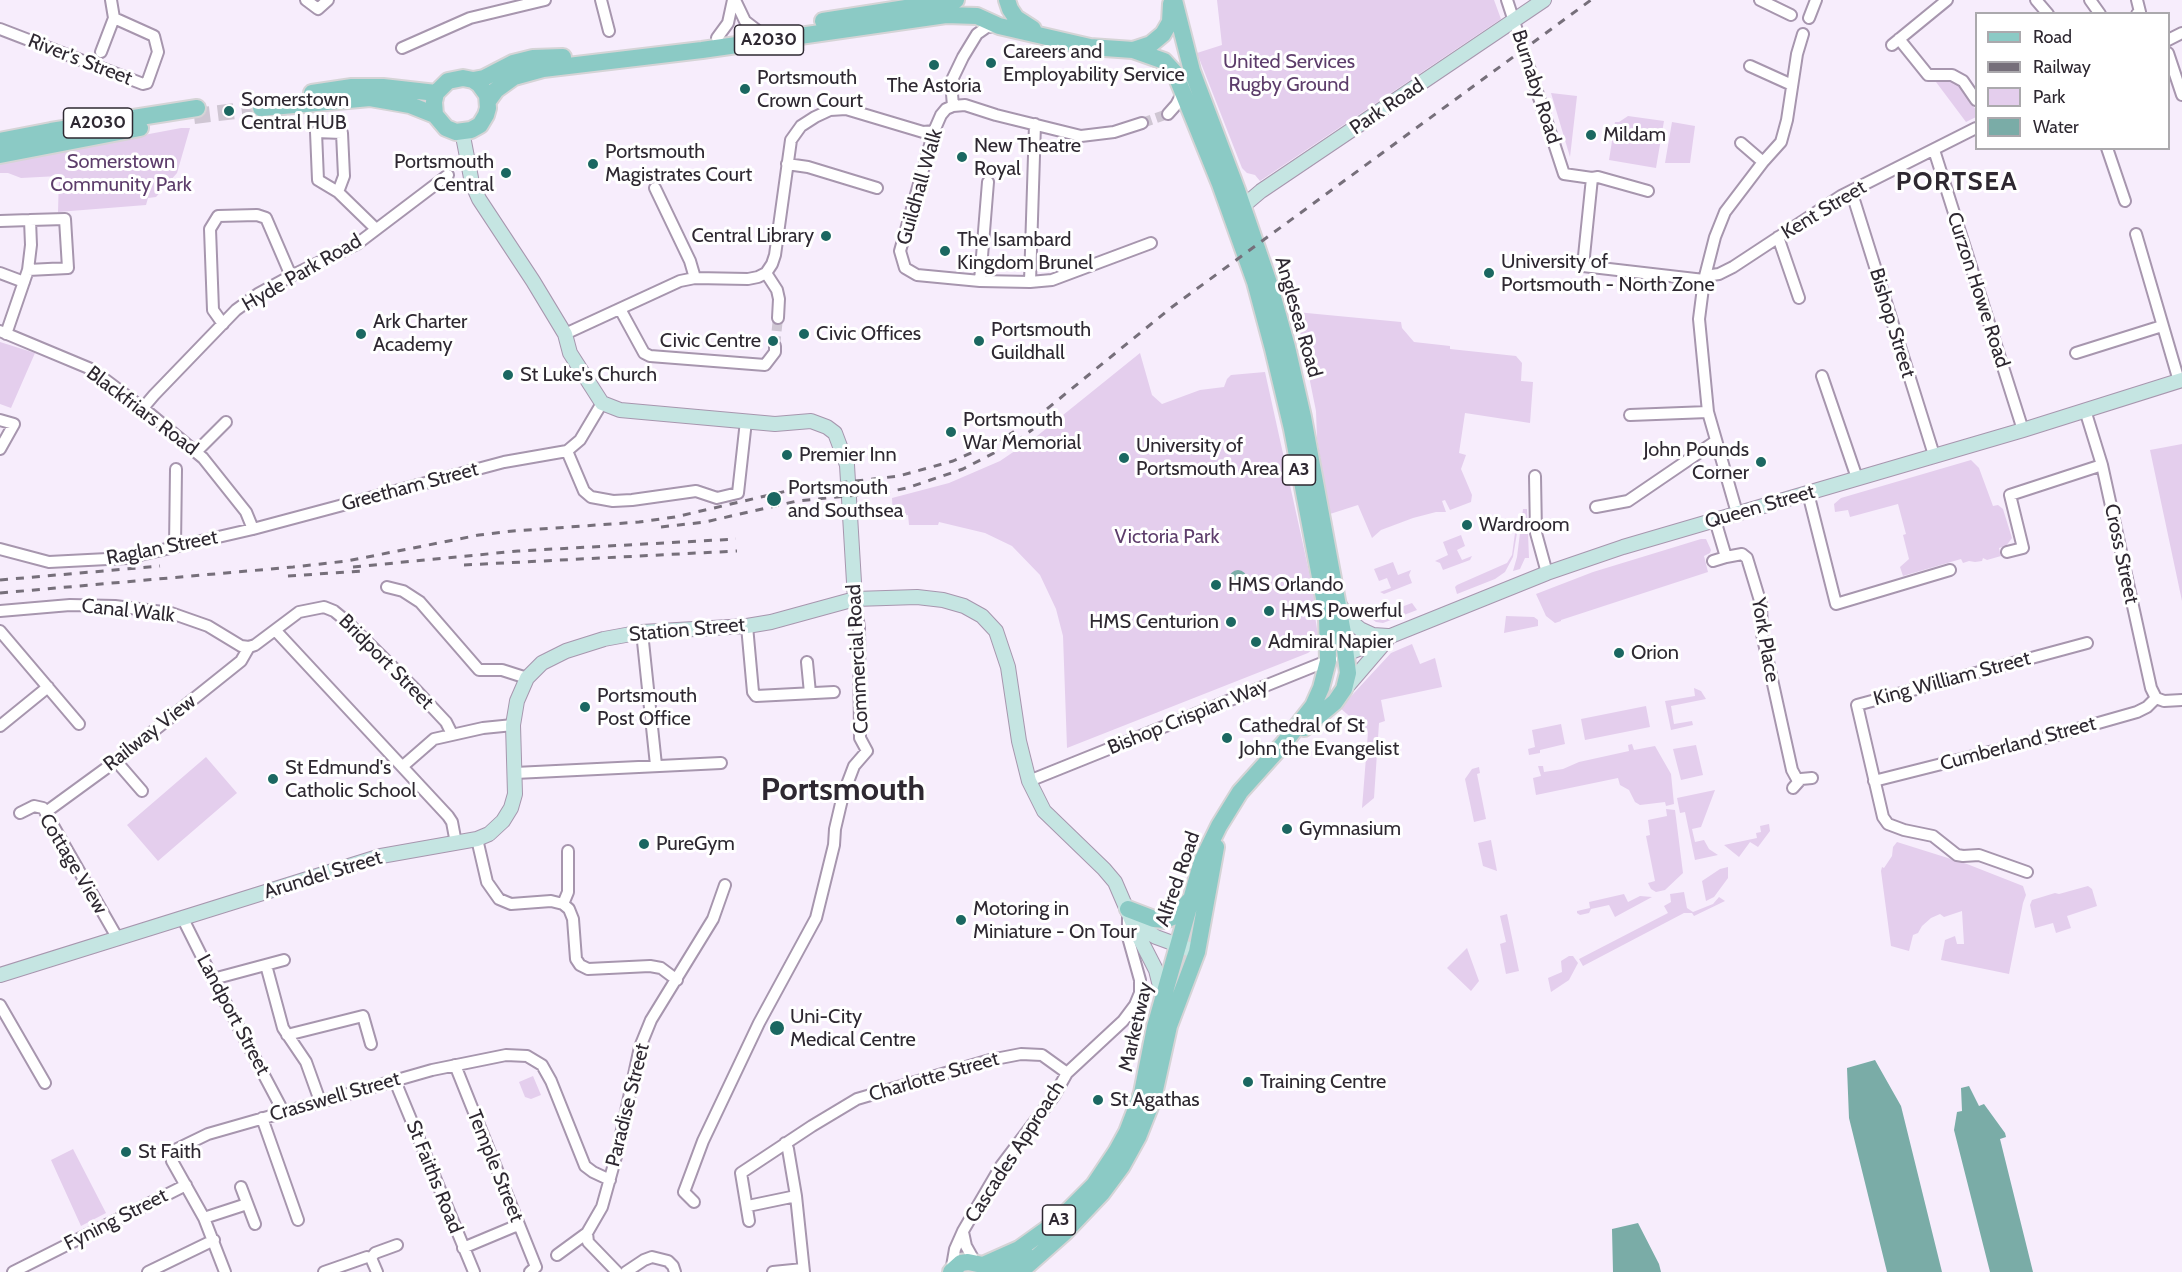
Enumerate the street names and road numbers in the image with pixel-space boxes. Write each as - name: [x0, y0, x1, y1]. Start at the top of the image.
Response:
- road number: A2030: [734, 25, 804, 55]
- street label: Burnaby Road: [1506, 27, 1566, 147]
- street label: River's Street: [24, 29, 136, 91]
- street label: Park Road: [1346, 74, 1428, 140]
- road number: A2030: [63, 108, 132, 138]
- street label: Guildhall Walk: [892, 126, 948, 248]
- street label: Kent Street: [1777, 175, 1871, 245]
- street label: Curzon Howe Road: [1942, 209, 2014, 371]
- street label: Hyde Park Road: [238, 229, 366, 317]
- street label: Anglesea Road: [1269, 254, 1327, 380]
- street label: Bishop Street: [1864, 265, 1920, 381]
- street label: Blackfriars Road: [81, 361, 203, 461]
- road number: A3: [1282, 455, 1316, 485]
- street label: Greetham Street: [339, 457, 481, 517]
- street label: Queen Street: [1702, 480, 1818, 534]
- street label: Cross Street: [2099, 502, 2143, 606]
- street label: Raglan Street: [104, 525, 220, 571]
- street label: Commercial Road: [842, 584, 874, 734]
- street label: Canal Walk: [80, 594, 176, 628]
- street label: York Place: [1746, 596, 1784, 684]
- street label: Bridport Street: [333, 609, 439, 715]
- street label: Station Street: [628, 613, 746, 647]
- street label: King William Street: [1871, 647, 2033, 711]
- street label: Bishop Crispian Way: [1104, 674, 1272, 760]
- street label: Railway View: [99, 689, 201, 777]
- street label: Cumberland Street: [1938, 712, 2098, 776]
- street label: Cottage View: [34, 810, 112, 918]
- street label: Alfred Road: [1151, 828, 1205, 930]
- street label: Arundel Street: [261, 846, 385, 904]
- street label: Landport Street: [191, 951, 275, 1079]
- street label: Marketway: [1114, 980, 1158, 1074]
- street label: Paradise Street: [601, 1041, 655, 1169]
- street label: Charlotte Street: [866, 1047, 1002, 1107]
- street label: Crasswell Street: [267, 1067, 403, 1127]
- street label: Cascades Approach: [960, 1077, 1070, 1227]
- street label: Temple Street: [462, 1106, 528, 1226]
- street label: St Faiths Road: [400, 1117, 468, 1237]
- street label: Fyning Street: [60, 1184, 172, 1256]
- road number: A3: [1042, 1205, 1076, 1235]

